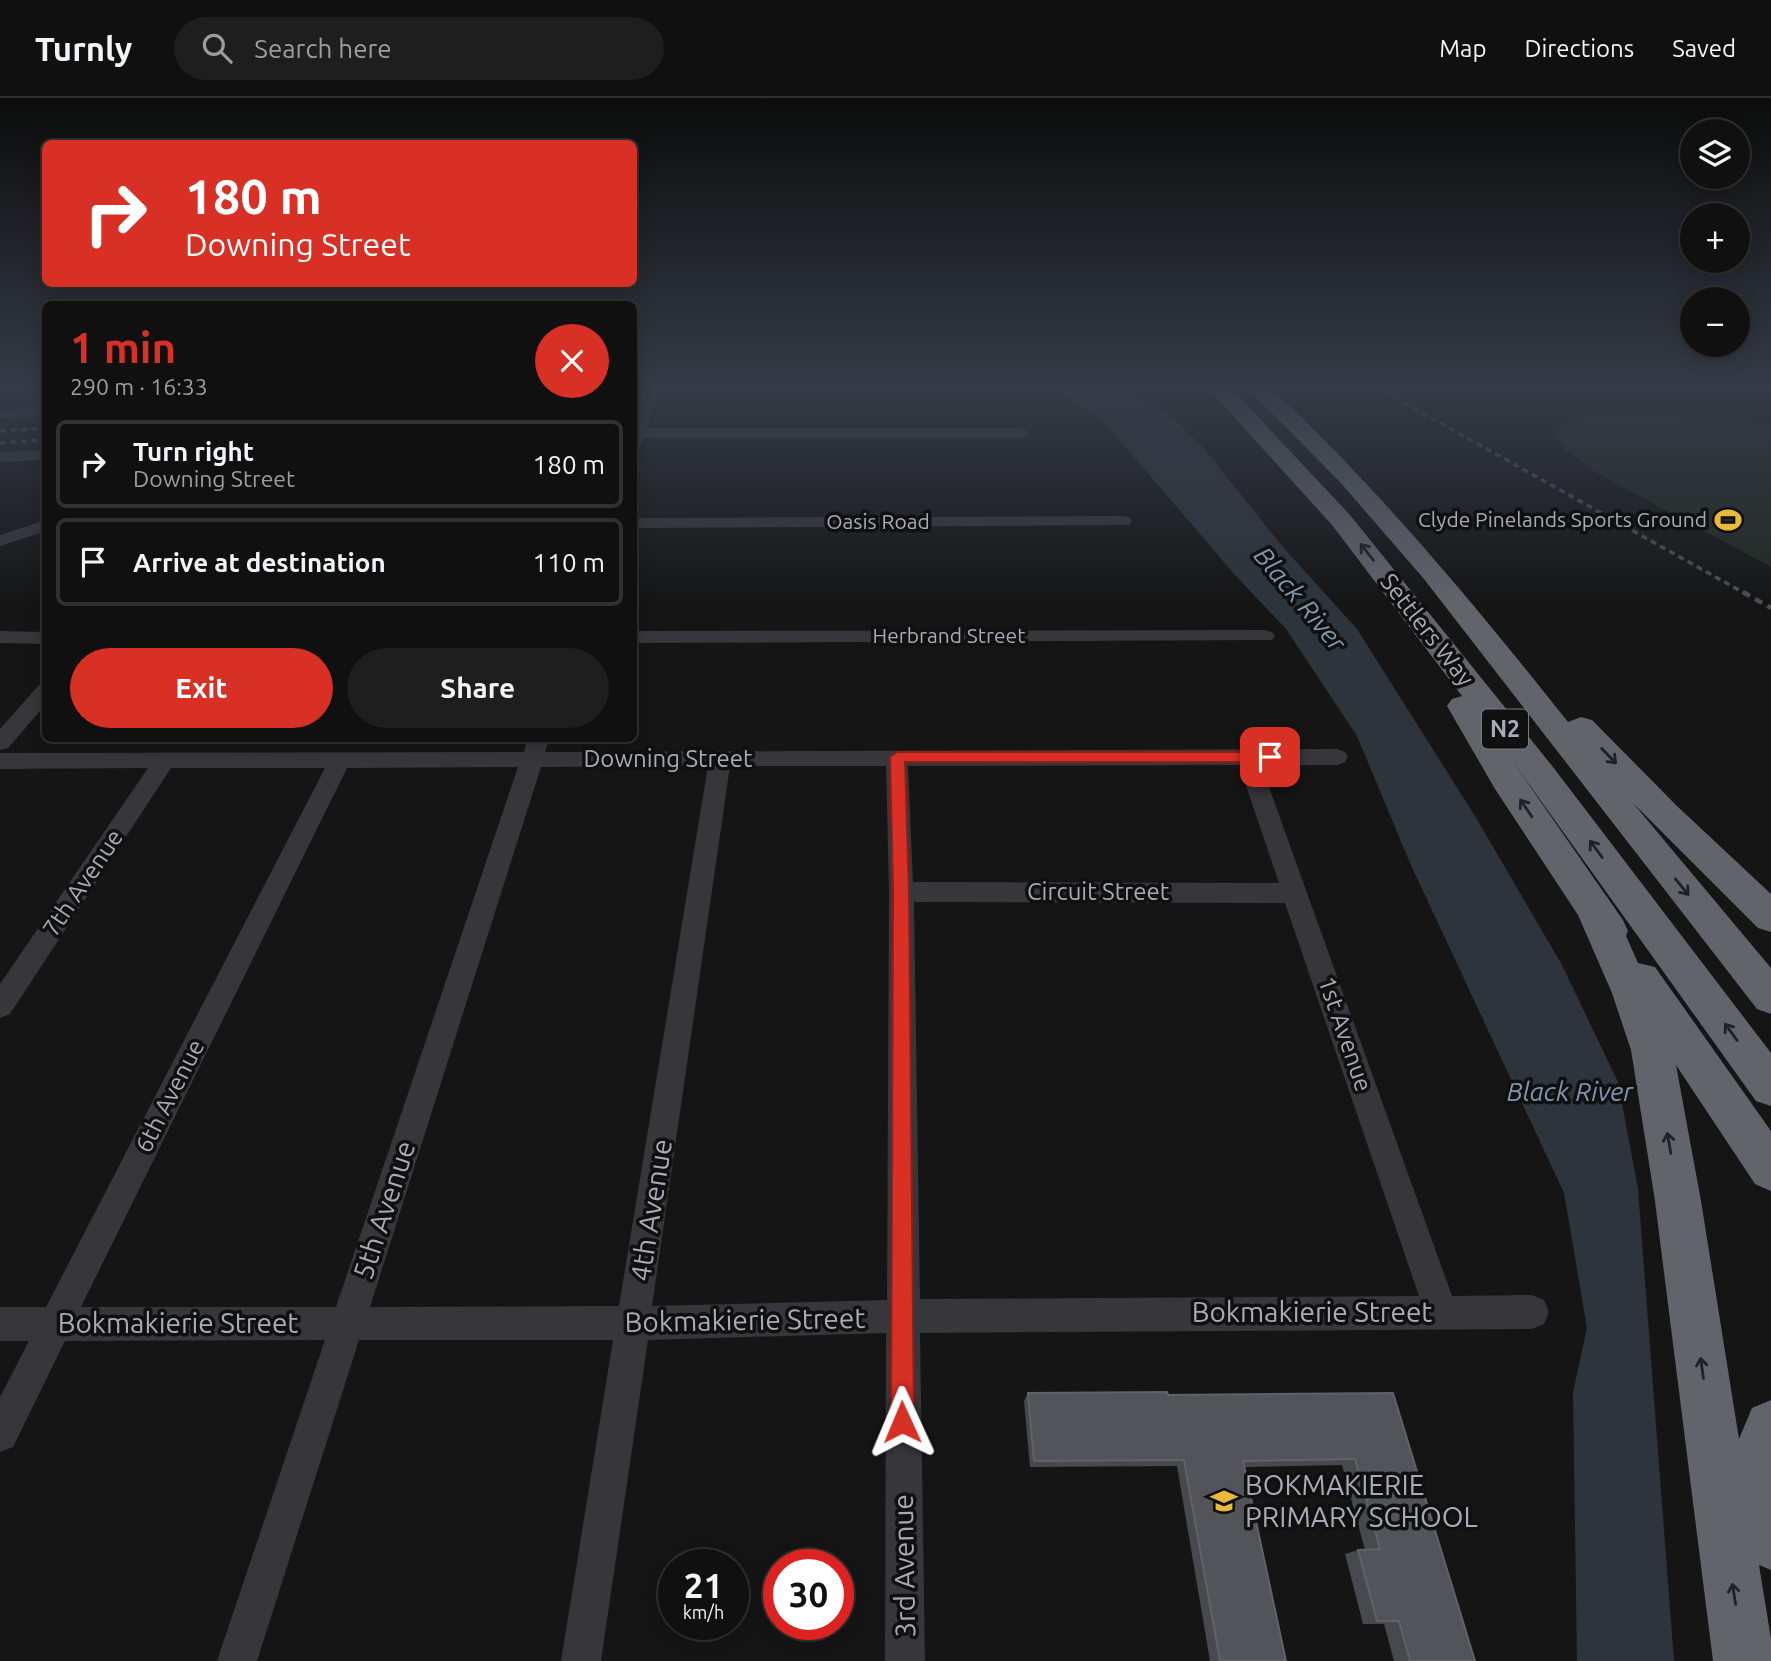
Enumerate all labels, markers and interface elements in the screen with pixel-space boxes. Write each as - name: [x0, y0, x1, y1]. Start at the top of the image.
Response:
- search box: [174, 17, 664, 80]
- icon: search: [198, 29, 236, 67]
- text: Turnly: [35, 30, 132, 67]
- text: Search here: [254, 34, 392, 63]
- text: Map: [1439, 35, 1486, 62]
- text: Directions: [1524, 35, 1634, 62]
- text: Saved: [1672, 35, 1736, 62]
- map controls: [1680, 119, 1750, 357]
- button: layers: [1680, 119, 1750, 189]
- icon: right: [70, 168, 161, 259]
- text: 180 m: [185, 168, 322, 223]
- button: +: [1680, 203, 1750, 273]
- text: Downing Street: [185, 226, 411, 262]
- button: −: [1680, 287, 1750, 357]
- text: 1 min: [70, 324, 176, 371]
- button: close: [535, 324, 609, 398]
- text: 290 m · 16:33: [70, 374, 208, 399]
- text: Turn right: [133, 437, 254, 466]
- icon: right: [74, 445, 112, 483]
- text: 180 m: [533, 450, 605, 479]
- text: Downing Street: [133, 466, 295, 491]
- sports icon: Clyde Pinelands Sports Ground: [1713, 505, 1743, 535]
- place label: Clyde Pinelands Sports Ground: [1418, 507, 1707, 531]
- street label: Oasis Road: [826, 509, 930, 533]
- water label: Black River: [1249, 541, 1353, 657]
- icon: arrive: [74, 543, 112, 581]
- one-way arrow: [1359, 544, 1374, 562]
- text: Arrive at destination: [133, 548, 386, 577]
- text: 110 m: [533, 548, 605, 577]
- street label: Settlers Way: [1375, 568, 1480, 691]
- street label: Herbrand Street: [873, 623, 1025, 647]
- button: Exit: [70, 648, 333, 728]
- button: Share: [347, 648, 609, 728]
- road number: N2: [1482, 709, 1528, 748]
- pin: [1240, 727, 1300, 787]
- icon: arrive: [1251, 738, 1289, 776]
- street label: Downing Street: [583, 745, 753, 772]
- one-way arrow: [1600, 747, 1617, 764]
- one-way arrow: [1518, 799, 1532, 819]
- street label: 7th Avenue: [37, 824, 128, 941]
- one-way arrow: [1588, 840, 1603, 859]
- one-way arrow: [1674, 877, 1689, 895]
- street label: Circuit Street: [1027, 878, 1170, 905]
- street label: 1st Avenue: [1313, 973, 1378, 1095]
- one-way arrow: [1723, 1023, 1738, 1042]
- street label: 6th Avenue: [130, 1035, 210, 1157]
- water label: Black River: [1507, 1077, 1634, 1106]
- one-way arrow: [1661, 1132, 1675, 1155]
- street label: 5th Avenue: [347, 1137, 420, 1283]
- street label: 4th Avenue: [624, 1137, 677, 1283]
- street label: Bokmakierie Street: [1192, 1296, 1432, 1327]
- street label: Bokmakierie Street: [624, 1302, 866, 1337]
- street label: Bokmakierie Street: [58, 1307, 298, 1338]
- one-way arrow: [1695, 1358, 1708, 1380]
- position arrow: [865, 1385, 939, 1459]
- place label: BOKMAKIERIE PRIMARY SCHOOL: [1245, 1469, 1478, 1532]
- school or university icon: BOKMAKIERIE PRIMARY SCHOOL: [1209, 1486, 1239, 1516]
- street label: 3rd Avenue: [887, 1494, 920, 1638]
- speed limit sign: 30: [763, 1549, 854, 1640]
- text: 21: [684, 1565, 723, 1605]
- one-way arrow: [1727, 1583, 1740, 1605]
- text: km/h: [683, 1602, 724, 1622]

